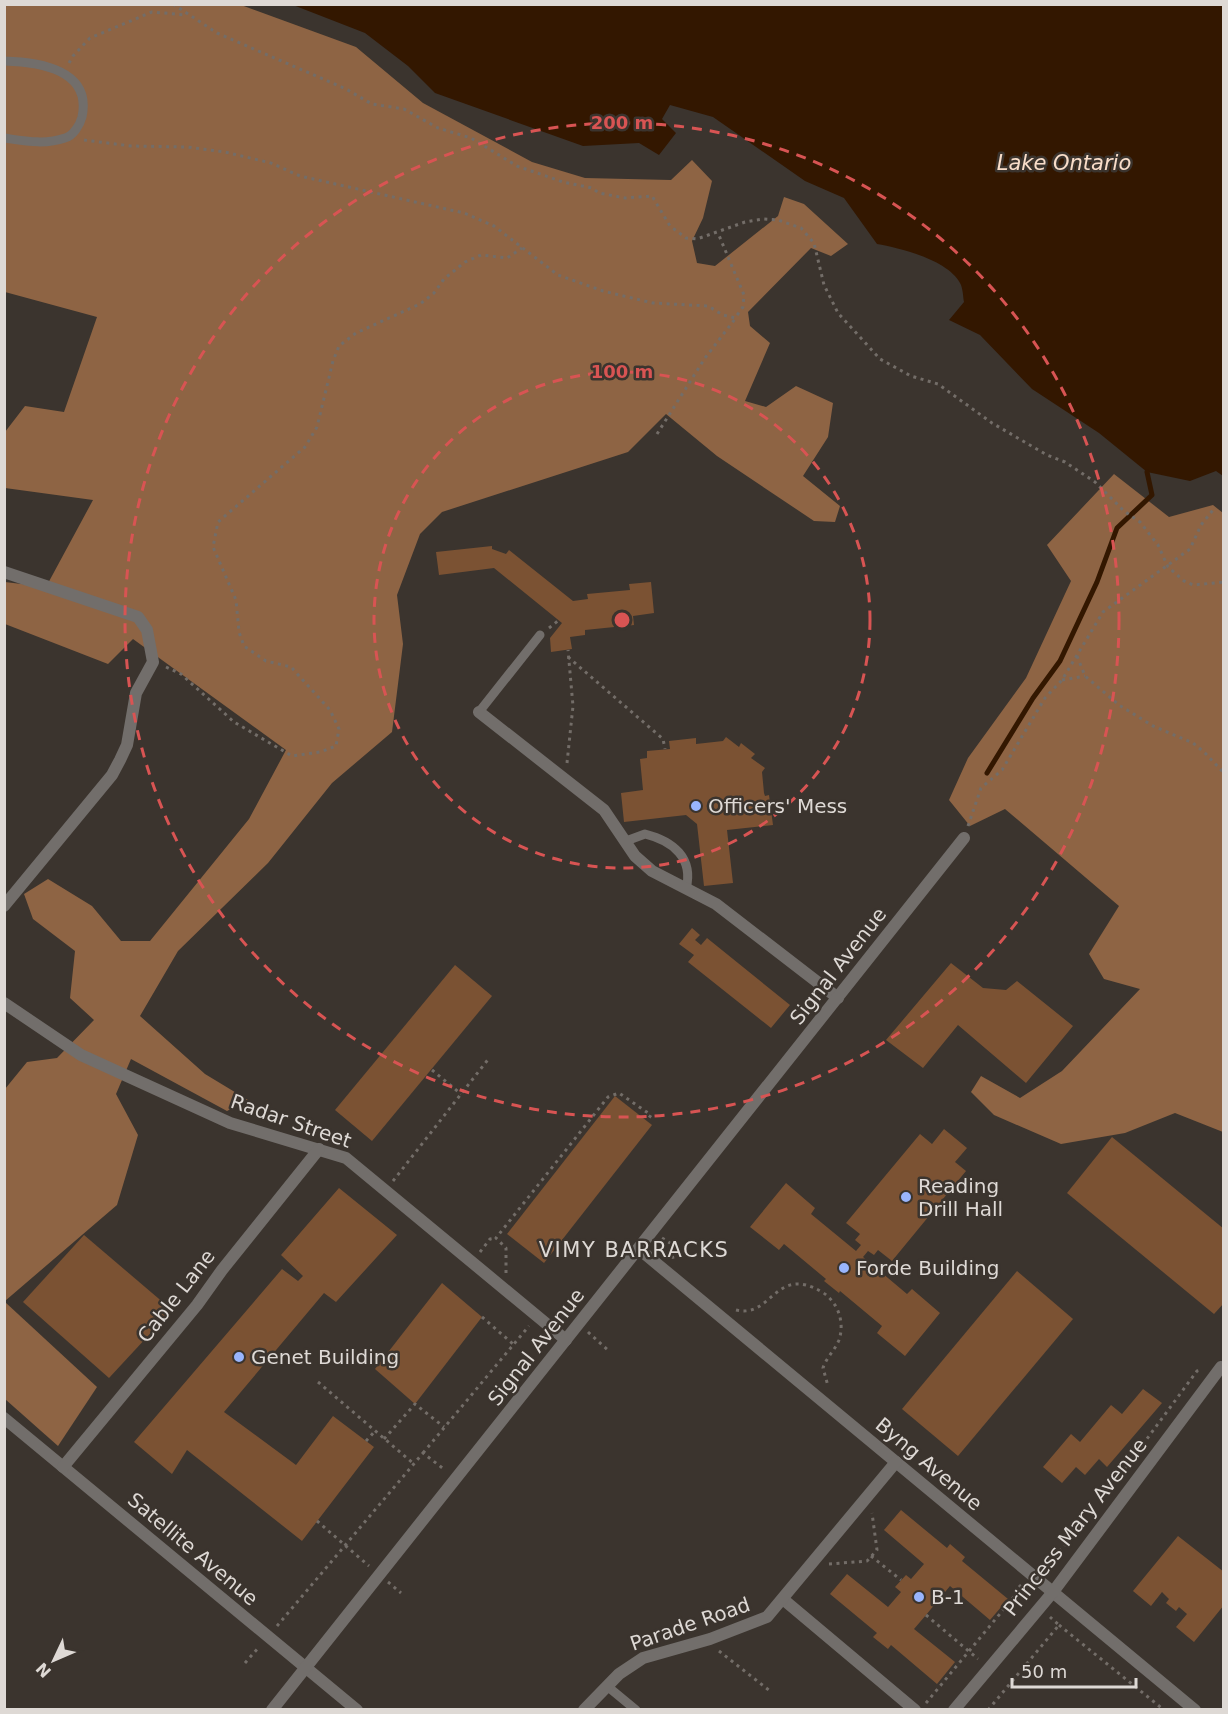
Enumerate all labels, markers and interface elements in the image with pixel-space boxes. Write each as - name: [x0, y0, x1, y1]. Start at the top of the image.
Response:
- text: 200 m: [591, 112, 653, 133]
- water label: Lake Ontario: [997, 151, 1131, 175]
- text: 100 m: [591, 361, 653, 382]
- centre of rings: [612, 610, 632, 630]
- place label: Officers' Mess: [708, 794, 847, 818]
- marker: Officers' Mess: [689, 799, 703, 813]
- street label: Signal Avenue: [785, 903, 891, 1029]
- street label: Radar Street: [228, 1089, 355, 1153]
- place label: Reading Drill Hall: [918, 1174, 1003, 1221]
- marker: Reading Drill Hall: [899, 1190, 913, 1204]
- district label: VIMY BARRACKS: [539, 1238, 729, 1262]
- street label: Cable Lane: [132, 1245, 220, 1347]
- place label: Forde Building: [856, 1256, 999, 1280]
- marker: Forde Building: [837, 1261, 851, 1275]
- street label: Signal Avenue: [483, 1284, 589, 1410]
- place label: Genet Building: [251, 1345, 399, 1369]
- marker: Genet Building: [232, 1350, 246, 1364]
- street label: Byng Avenue: [871, 1413, 987, 1515]
- street label: Princess Mary Avenue: [998, 1433, 1152, 1621]
- street label: Satellite Avenue: [123, 1488, 263, 1610]
- place label: B-1: [931, 1585, 965, 1609]
- marker: B-1: [912, 1590, 926, 1604]
- street label: Parade Road: [627, 1592, 753, 1656]
- north arrow: [24, 1630, 84, 1690]
- scale bar: [1012, 1651, 1136, 1689]
- text: N: [32, 1659, 55, 1681]
- text: 50 m: [1021, 1661, 1067, 1682]

